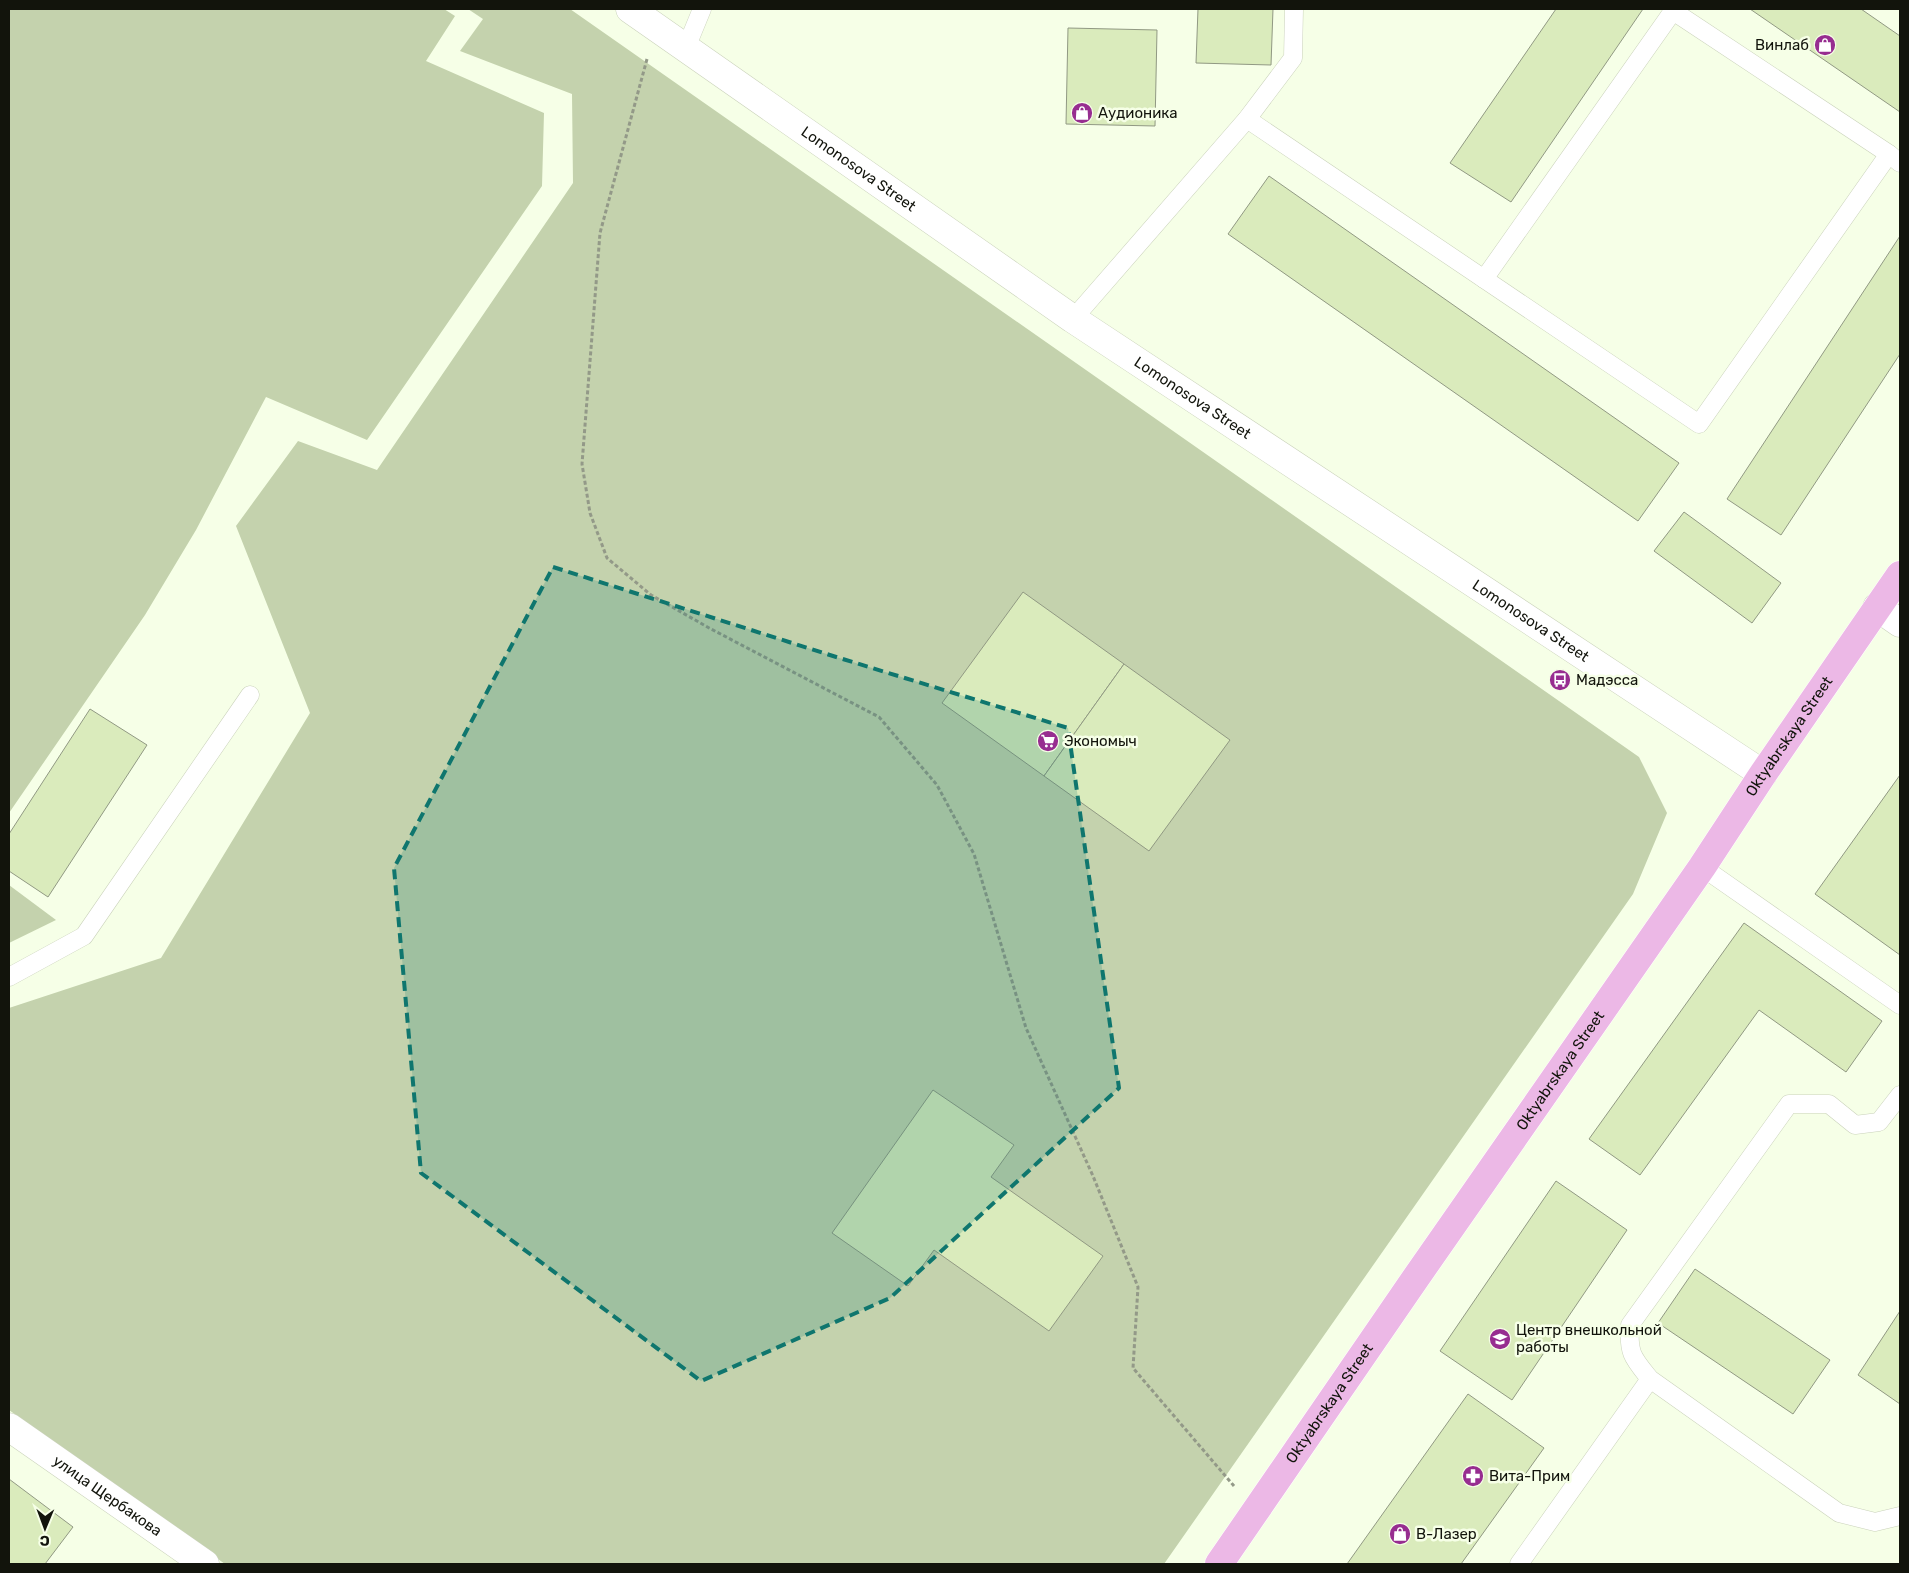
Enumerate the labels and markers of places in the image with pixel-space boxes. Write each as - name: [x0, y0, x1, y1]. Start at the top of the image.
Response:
- shop icon: Винлаб: [1813, 33, 1837, 57]
- place label: Винлаб: [1755, 36, 1809, 54]
- shop icon: Аудионика: [1070, 101, 1094, 125]
- place label: Аудионика: [1098, 104, 1178, 122]
- bus stop icon: Мадэсса: [1548, 668, 1572, 692]
- place label: Мадэсса: [1576, 671, 1638, 689]
- supermarket icon: Экономыч: [1036, 729, 1060, 753]
- place label: Экономыч: [1064, 732, 1137, 750]
- place label: Центр внешкольной работы: [1516, 1321, 1662, 1356]
- school or university icon: Центр внешкольной работы: [1488, 1327, 1512, 1351]
- pharmacy icon: Вита-Прим: [1461, 1464, 1485, 1488]
- place label: Вита-Прим: [1489, 1467, 1570, 1485]
- shop icon: В-Лазер: [1388, 1522, 1412, 1546]
- place label: В-Лазер: [1416, 1525, 1477, 1543]

